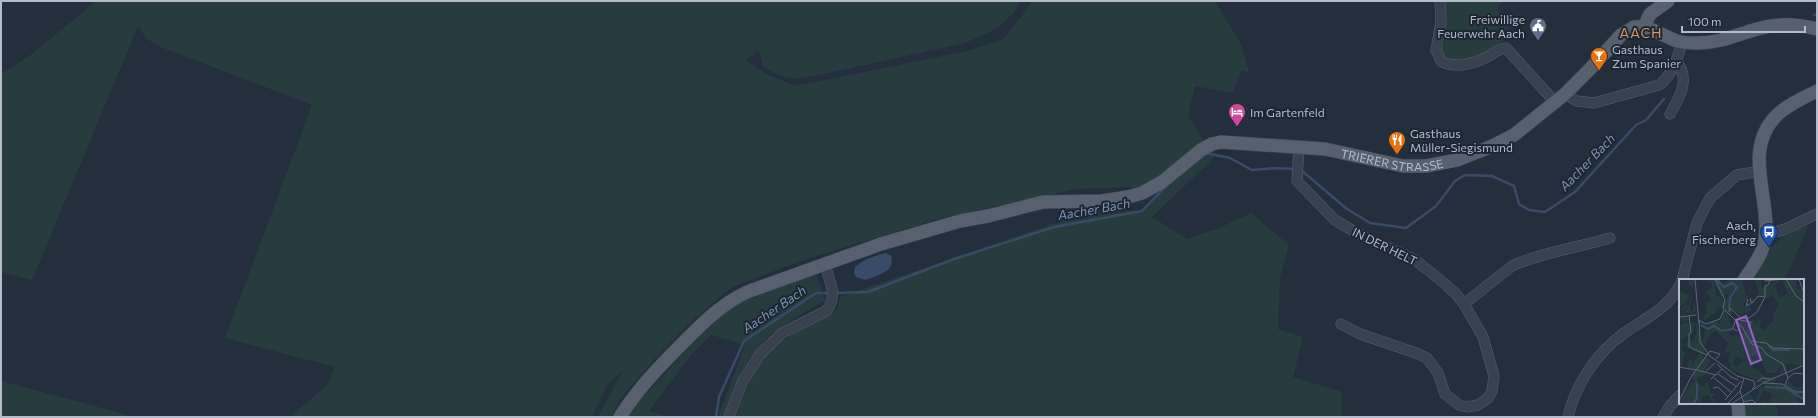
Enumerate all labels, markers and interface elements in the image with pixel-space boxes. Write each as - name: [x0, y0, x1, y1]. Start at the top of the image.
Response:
- scale bar: [1682, 8, 1805, 34]
- place label: Freiwillige Feuerwehr Aach: [1437, 12, 1525, 40]
- text: 100 m: [1688, 14, 1722, 28]
- public building icon: Freiwillige Feuerwehr Aach: [1528, 16, 1548, 41]
- district label: AACH: [1620, 24, 1662, 41]
- place label: Gasthaus Zum Spanier: [1612, 42, 1681, 70]
- bar icon: Gasthaus Zum Spanier: [1589, 46, 1609, 71]
- hotel icon: Im Gartenfeld: [1227, 102, 1247, 127]
- place label: Im Gartenfeld: [1250, 105, 1325, 119]
- place label: Gasthaus Müller-Siegismund: [1410, 126, 1513, 154]
- restaurant icon: Gasthaus Müller-Siegismund: [1387, 130, 1407, 155]
- water label: Aacher Bach: [1555, 130, 1618, 195]
- street label: TRIERER STRASSE: [1340, 146, 1444, 174]
- water label: Aacher Bach: [1056, 195, 1131, 223]
- place label: Aach, Fischerberg: [1692, 218, 1756, 246]
- bus stop icon: Aach, Fischerberg: [1759, 222, 1779, 247]
- street label: IN DER HELT: [1350, 224, 1420, 268]
- inset map: [1679, 279, 1804, 404]
- water label: Aacher Bach: [738, 282, 809, 337]

